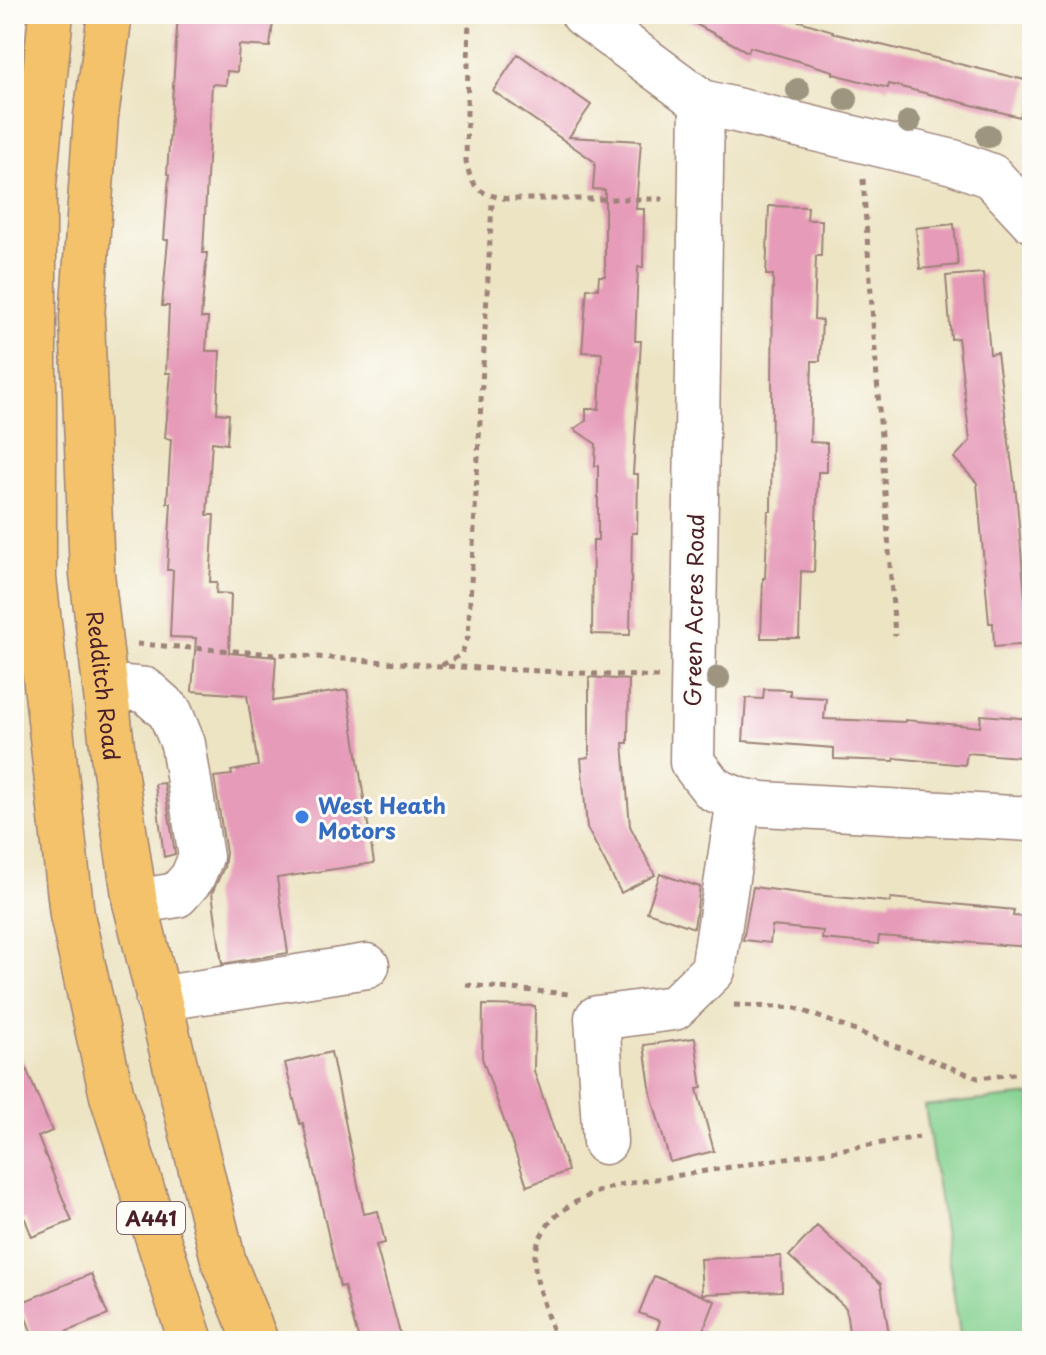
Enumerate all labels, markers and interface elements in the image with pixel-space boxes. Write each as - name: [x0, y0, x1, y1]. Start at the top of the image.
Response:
- street label: Green Acres Road: [675, 513, 711, 707]
- street label: Redditch Road: [80, 609, 130, 762]
- place label: West Heath Motors: [318, 788, 446, 846]
- marker: West Heath Motors: [293, 808, 311, 826]
- road number: A441: [117, 1202, 185, 1234]

